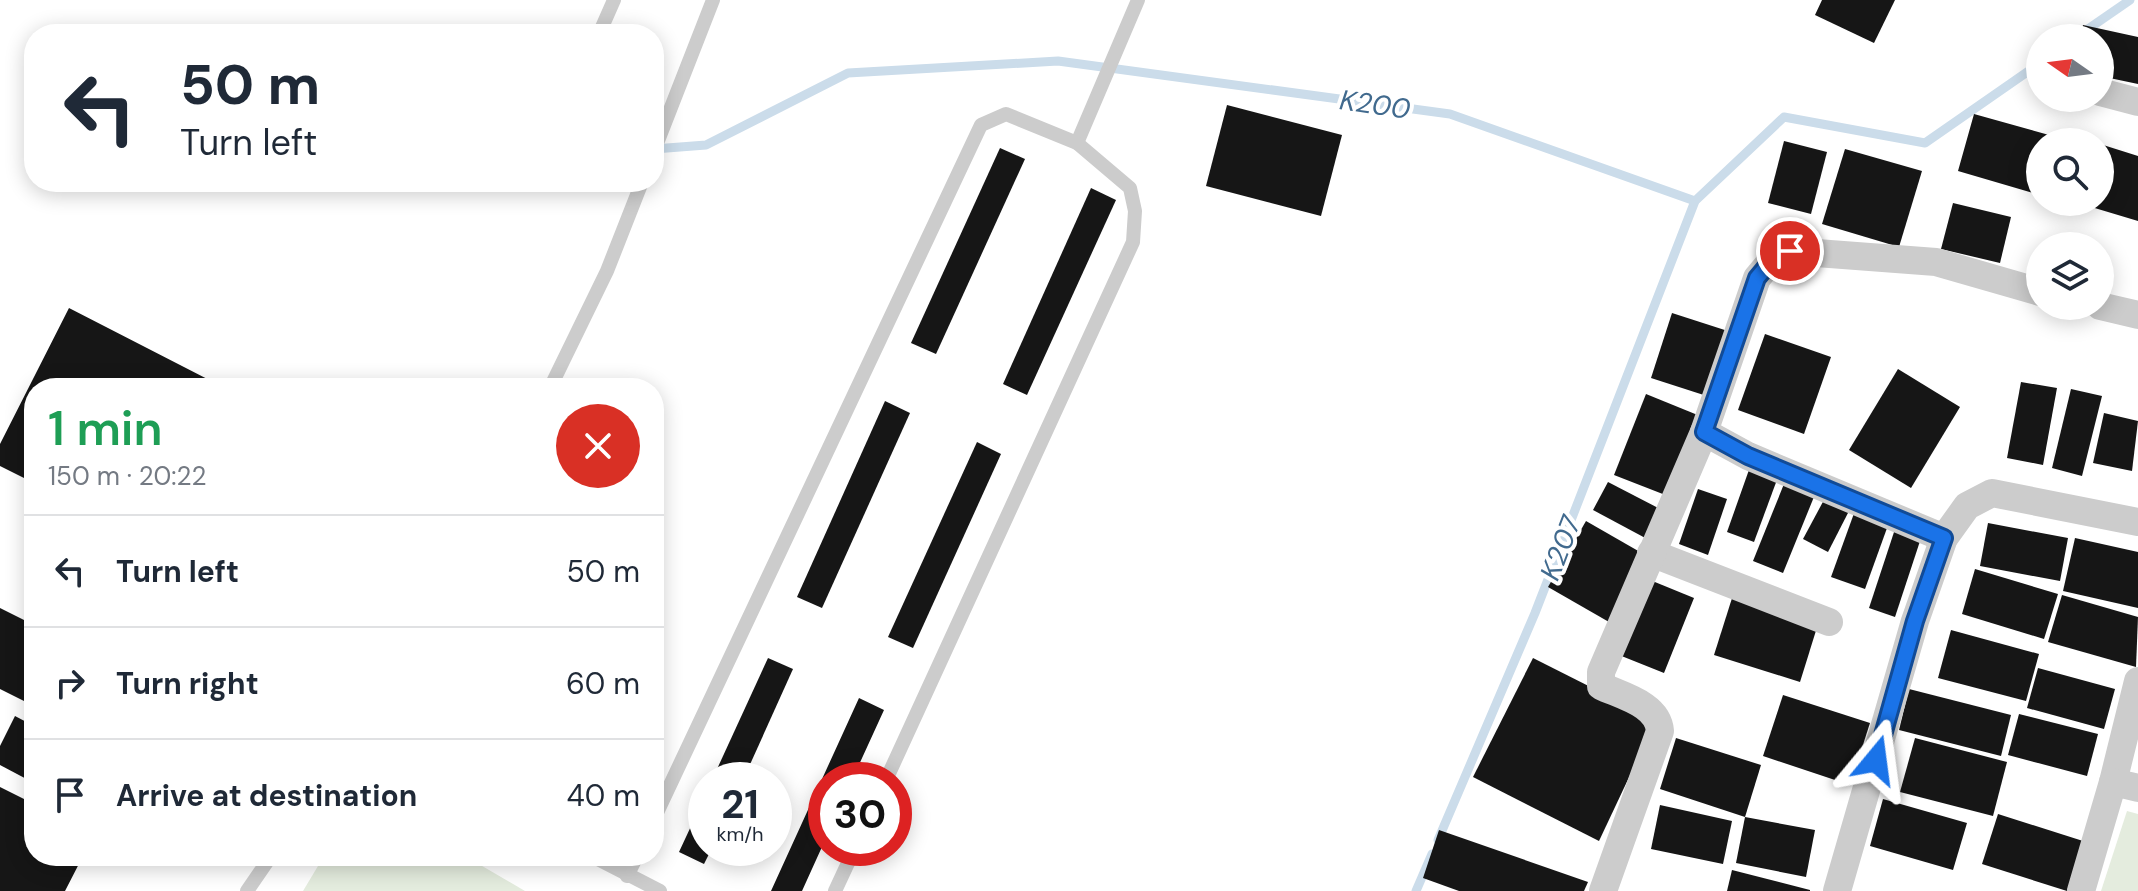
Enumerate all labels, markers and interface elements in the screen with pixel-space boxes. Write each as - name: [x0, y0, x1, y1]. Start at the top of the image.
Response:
- north arrow: [2026, 24, 2114, 112]
- map controls: [2026, 24, 2114, 320]
- text: 50 m: [180, 48, 320, 121]
- icon: left: [48, 56, 152, 160]
- water label: K200: [1337, 81, 1413, 128]
- text: Turn left: [180, 119, 317, 166]
- button: search: [2026, 128, 2114, 216]
- pin: [1756, 217, 1824, 285]
- icon: arrive: [1768, 229, 1812, 273]
- button: layers: [2026, 232, 2114, 320]
- text: 1 min: [48, 397, 163, 460]
- button: close: [556, 404, 640, 488]
- text: 150 m · 20:22: [48, 459, 207, 493]
- water label: K207: [1531, 509, 1590, 585]
- icon: left: [48, 549, 92, 593]
- text: Turn left: [116, 552, 239, 591]
- text: 50 m: [566, 552, 640, 591]
- icon: right: [48, 661, 92, 705]
- text: Turn right: [116, 664, 259, 703]
- text: 60 m: [566, 664, 640, 703]
- position arrow: [1834, 718, 1918, 802]
- speed limit sign: 30: [808, 762, 912, 866]
- icon: arrive: [48, 773, 92, 817]
- text: Arrive at destination: [116, 776, 417, 815]
- text: 40 m: [567, 776, 640, 815]
- text: 21: [721, 778, 759, 830]
- text: km/h: [716, 821, 764, 847]

